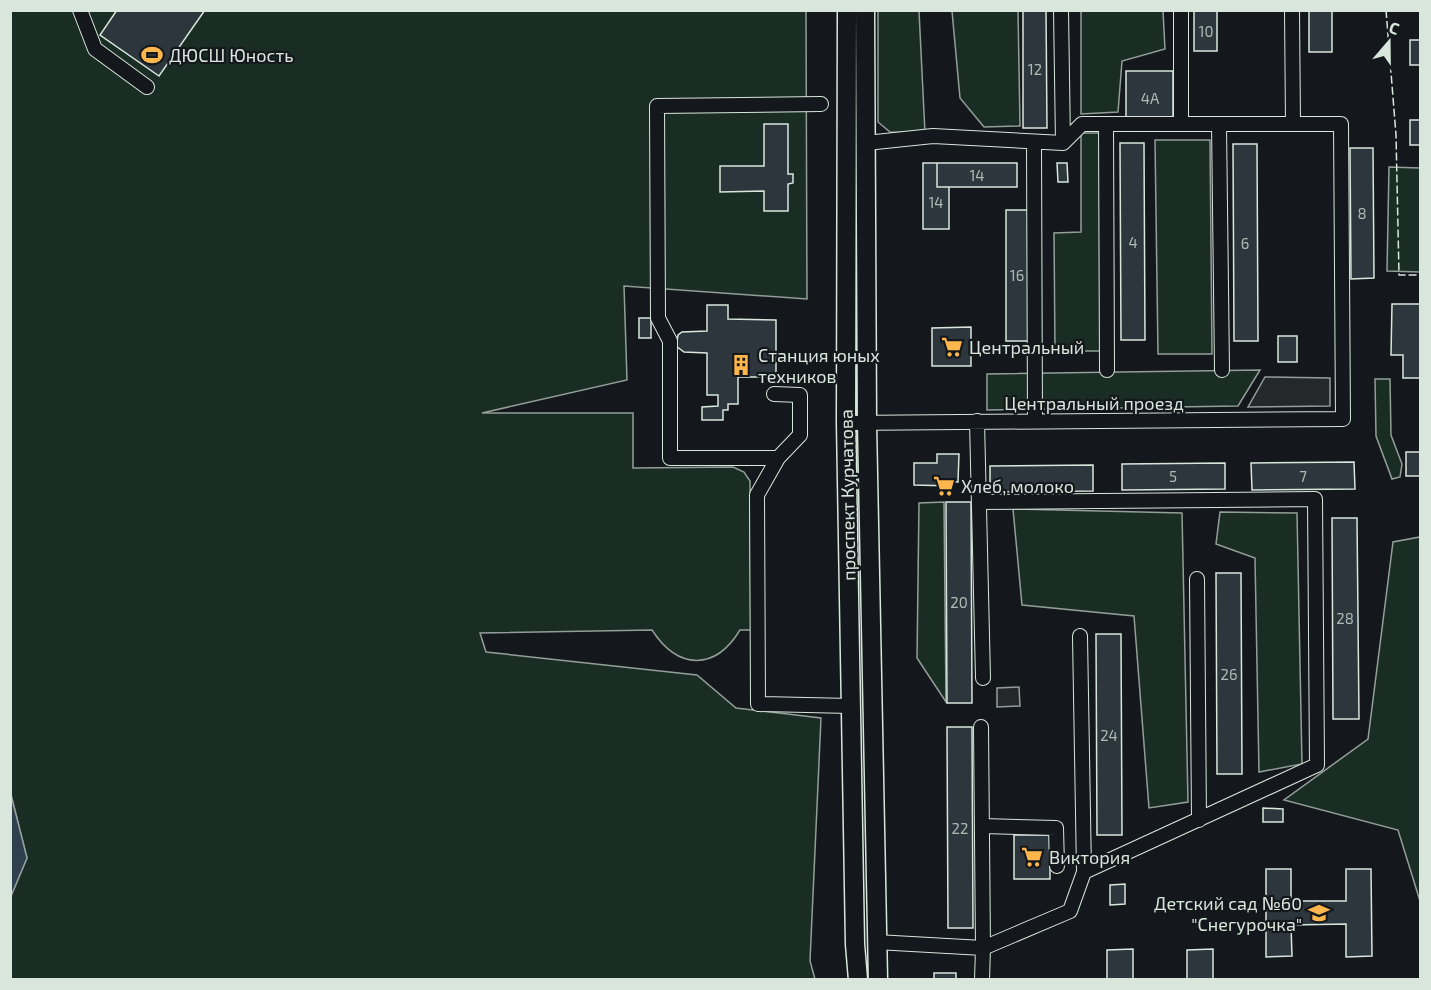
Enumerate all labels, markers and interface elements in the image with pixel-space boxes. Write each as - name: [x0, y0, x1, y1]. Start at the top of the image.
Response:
- north arrow: [1359, 12, 1419, 72]
- text: С: [1387, 17, 1402, 38]
- house number: 10: [1198, 22, 1214, 40]
- sports icon: ДЮСШ Юность: [140, 43, 164, 67]
- place label: ДЮСШ Юность: [169, 44, 294, 66]
- house number: 12: [1028, 60, 1042, 78]
- house number: 4А: [1141, 89, 1160, 107]
- house number: 14: [969, 166, 985, 184]
- house number: 14: [928, 193, 944, 211]
- house number: 8: [1357, 204, 1367, 222]
- house number: 4: [1128, 233, 1138, 251]
- house number: 6: [1241, 234, 1249, 252]
- house number: 16: [1010, 266, 1024, 284]
- supermarket icon: Центральный: [940, 335, 964, 359]
- place label: Центральный: [969, 336, 1084, 358]
- place label: Станция юных техников: [758, 344, 880, 387]
- building icon: Станция юных техников: [729, 353, 753, 377]
- street label: Центральный проезд: [1004, 392, 1184, 414]
- street label: проспект Курчатова: [835, 409, 859, 581]
- house number: 5: [1169, 467, 1177, 485]
- house number: 7: [1299, 467, 1307, 485]
- supermarket icon: Хлеб, молоко: [932, 474, 956, 498]
- place label: Хлеб, молоко: [961, 475, 1074, 497]
- house number: 20: [950, 593, 968, 611]
- house number: 28: [1336, 609, 1354, 627]
- house number: 26: [1220, 665, 1238, 683]
- house number: 24: [1100, 726, 1118, 744]
- house number: 22: [952, 819, 968, 837]
- supermarket icon: Виктория: [1020, 845, 1044, 869]
- place label: Виктория: [1049, 846, 1130, 868]
- place label: Детский сад №60 "Снегурочка": [1154, 892, 1302, 935]
- school or university icon: Детский сад №60 "Снегурочка": [1307, 901, 1331, 925]

